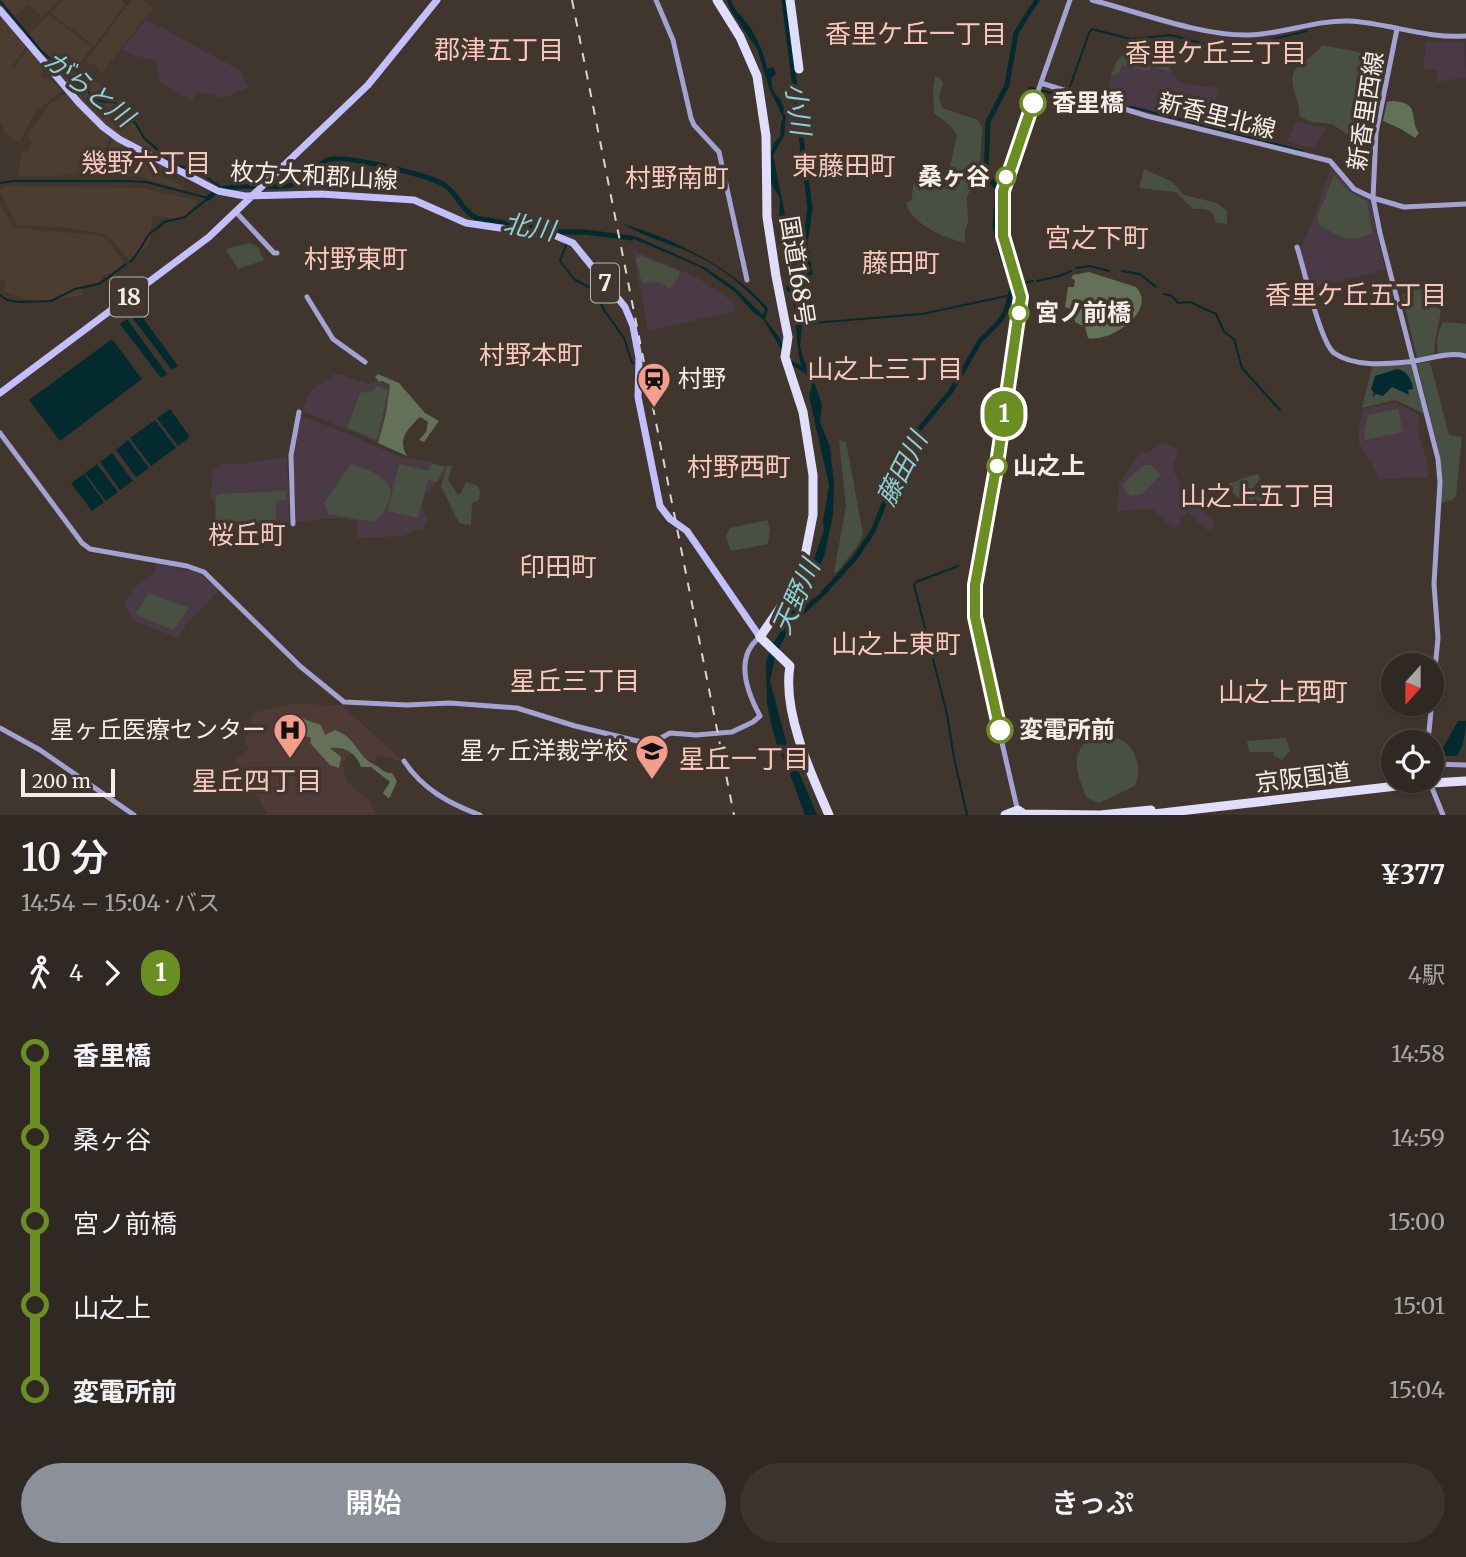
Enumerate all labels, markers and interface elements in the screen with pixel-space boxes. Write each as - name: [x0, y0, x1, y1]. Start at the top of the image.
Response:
- district label: 香里ケ丘一丁目: [825, 17, 1007, 50]
- district label: 郡津五丁目: [434, 33, 564, 66]
- district label: 香里ケ丘三丁目: [1125, 36, 1307, 69]
- water label: がらと川: [38, 44, 143, 135]
- street label: 新香里西線: [1341, 49, 1390, 173]
- water label: 小川: [779, 81, 818, 140]
- street label: 新香里北線: [1155, 86, 1279, 145]
- place label: 香里橋: [1052, 87, 1124, 118]
- marker: 香里橋: [1020, 90, 1046, 116]
- district label: 幾野六丁目: [81, 146, 211, 179]
- district label: 東藤田町: [792, 149, 896, 182]
- street label: 枚方大和郡山線: [229, 156, 399, 195]
- district label: 村野南町: [625, 161, 729, 194]
- place label: 桑ヶ谷: [918, 161, 990, 192]
- marker: 桑ヶ谷: [996, 167, 1016, 187]
- water label: 北川: [501, 206, 560, 247]
- street label: 国道168号: [774, 214, 821, 328]
- district label: 宮之下町: [1045, 221, 1149, 254]
- district label: 村野東町: [304, 242, 408, 275]
- district label: 藤田町: [862, 246, 940, 279]
- road number: 7: [591, 264, 619, 302]
- road number: 18: [110, 278, 148, 316]
- district label: 香里ケ丘五丁目: [1265, 278, 1447, 311]
- place label: 宮ノ前橋: [1035, 297, 1131, 328]
- marker: 宮ノ前橋: [1009, 303, 1029, 323]
- district label: 村野本町: [479, 338, 583, 371]
- district label: 山之上三丁目: [807, 352, 963, 385]
- station icon: 村野: [635, 360, 673, 409]
- place label: 村野: [678, 363, 726, 394]
- line badge: 1: [981, 391, 1027, 437]
- text: 1: [998, 398, 1010, 429]
- water label: 藤田川: [869, 424, 935, 511]
- district label: 村野西町: [687, 450, 791, 483]
- place label: 山之上: [1013, 450, 1085, 481]
- marker: 山之上: [987, 456, 1007, 476]
- district label: 山之上五丁目: [1180, 479, 1336, 512]
- district label: 桜丘町: [208, 518, 286, 551]
- district label: 印田町: [519, 550, 597, 583]
- water label: 天野川: [765, 552, 828, 639]
- district label: 山之上東町: [831, 627, 961, 660]
- north arrow: [1381, 653, 1444, 716]
- map controls: [1381, 653, 1444, 793]
- district label: 星丘三丁目: [510, 664, 640, 697]
- district label: 山之上西町: [1218, 675, 1348, 708]
- hospital icon: 星ヶ丘医療センター: [271, 711, 309, 760]
- place label: 星ヶ丘医療センター: [50, 714, 266, 745]
- place label: 変電所前: [1019, 714, 1115, 745]
- marker: 変電所前: [987, 717, 1013, 743]
- button: locate: [1381, 730, 1444, 793]
- school or university icon: 星ヶ丘洋裁学校: [633, 732, 671, 781]
- place label: 星ヶ丘洋裁学校: [460, 735, 628, 766]
- district label: 星丘一丁目: [679, 742, 809, 775]
- street label: 京阪国道: [1253, 756, 1352, 799]
- district label: 星丘四丁目: [192, 764, 322, 797]
- scale bar: [21, 766, 116, 798]
- text: 200 m: [32, 769, 91, 793]
- text: 10 分: [21, 834, 108, 881]
- text: ¥377: [1380, 858, 1445, 891]
- text: 14:54 – 15:04 · バス: [21, 888, 220, 917]
- icon: walk: [21, 954, 59, 992]
- icon: forward: [93, 954, 131, 992]
- text: 1: [155, 957, 166, 988]
- text: 4: [69, 958, 83, 987]
- text: 4駅: [1408, 960, 1445, 989]
- text: 香里橋: [73, 1039, 151, 1072]
- text: 14:58: [1391, 1039, 1445, 1068]
- text: 桑ヶ谷: [73, 1123, 151, 1156]
- text: 14:59: [1391, 1123, 1445, 1152]
- text: 宮ノ前橋: [73, 1207, 177, 1240]
- text: 15:00: [1388, 1207, 1445, 1236]
- text: 山之上: [73, 1291, 151, 1324]
- text: 15:01: [1393, 1291, 1445, 1320]
- text: 変電所前: [73, 1375, 177, 1408]
- text: 15:04: [1389, 1375, 1445, 1404]
- button: 開始: [21, 1463, 726, 1543]
- button: きっぷ: [740, 1463, 1445, 1543]

